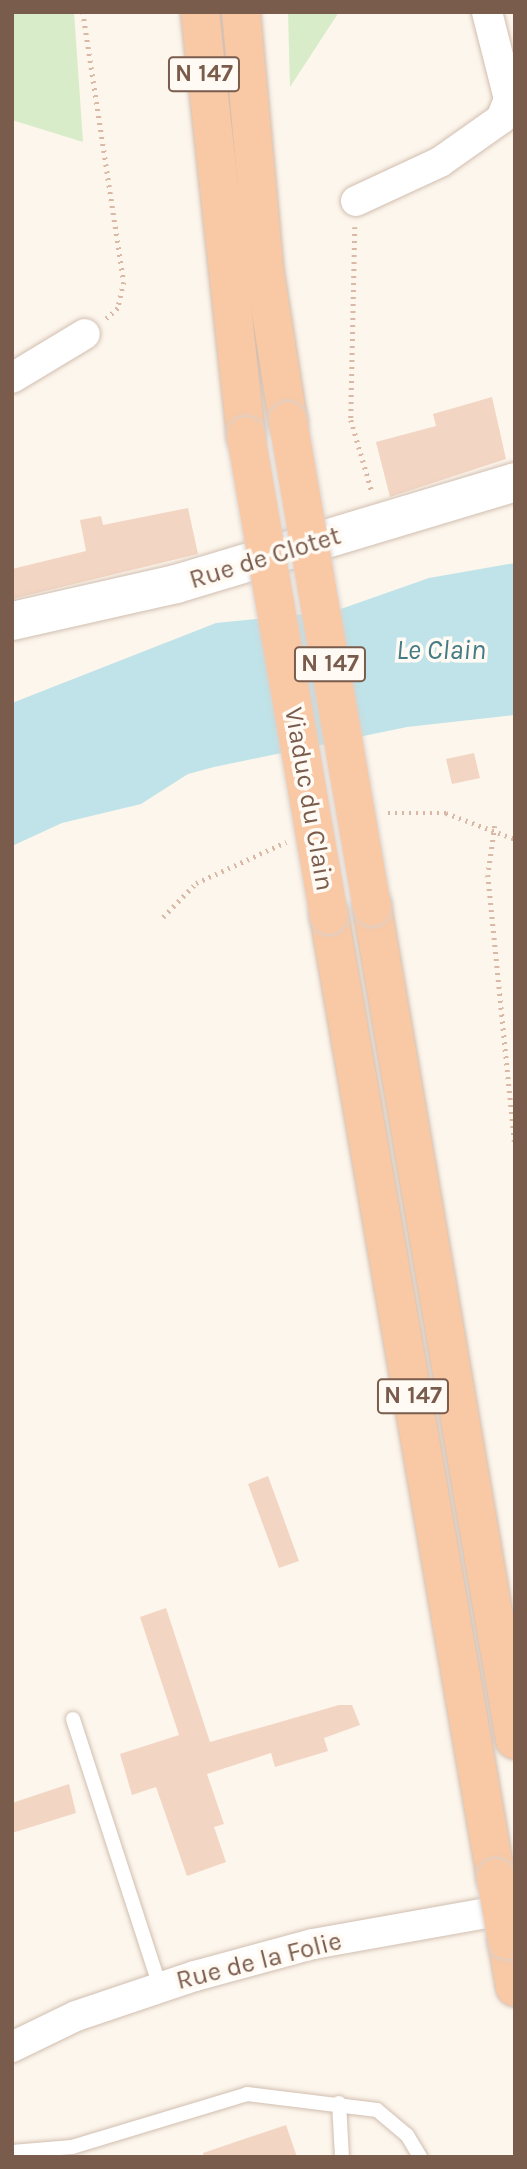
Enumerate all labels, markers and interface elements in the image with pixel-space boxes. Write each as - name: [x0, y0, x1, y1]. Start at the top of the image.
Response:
- road number: N 147: [167, 54, 241, 94]
- street label: Rue de Clotet: [186, 520, 344, 596]
- water label: Le Clain: [396, 633, 486, 667]
- road number: N 147: [293, 644, 367, 684]
- street label: Viaduc du Clain: [278, 705, 340, 893]
- road number: N 147: [376, 1376, 450, 1416]
- street label: Rue de la Folie: [173, 1925, 345, 1997]

